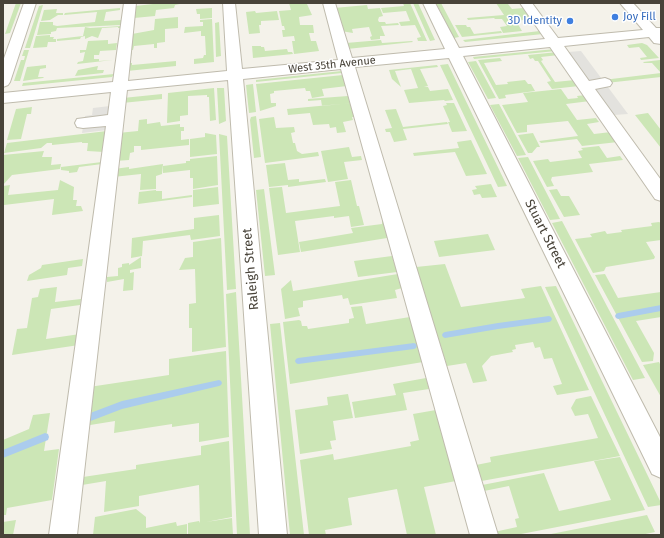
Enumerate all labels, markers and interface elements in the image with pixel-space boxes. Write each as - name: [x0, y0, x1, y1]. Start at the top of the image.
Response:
- place label: Joy Fill: [623, 10, 656, 24]
- marker: Joy Fill: [610, 12, 620, 22]
- place label: 3D Identity: [508, 14, 562, 28]
- marker: 3D Identity: [565, 16, 575, 26]
- street label: West 35th Avenue: [288, 54, 376, 76]
- street label: Stuart Street: [521, 197, 569, 271]
- street label: Raleigh Street: [240, 227, 262, 311]

